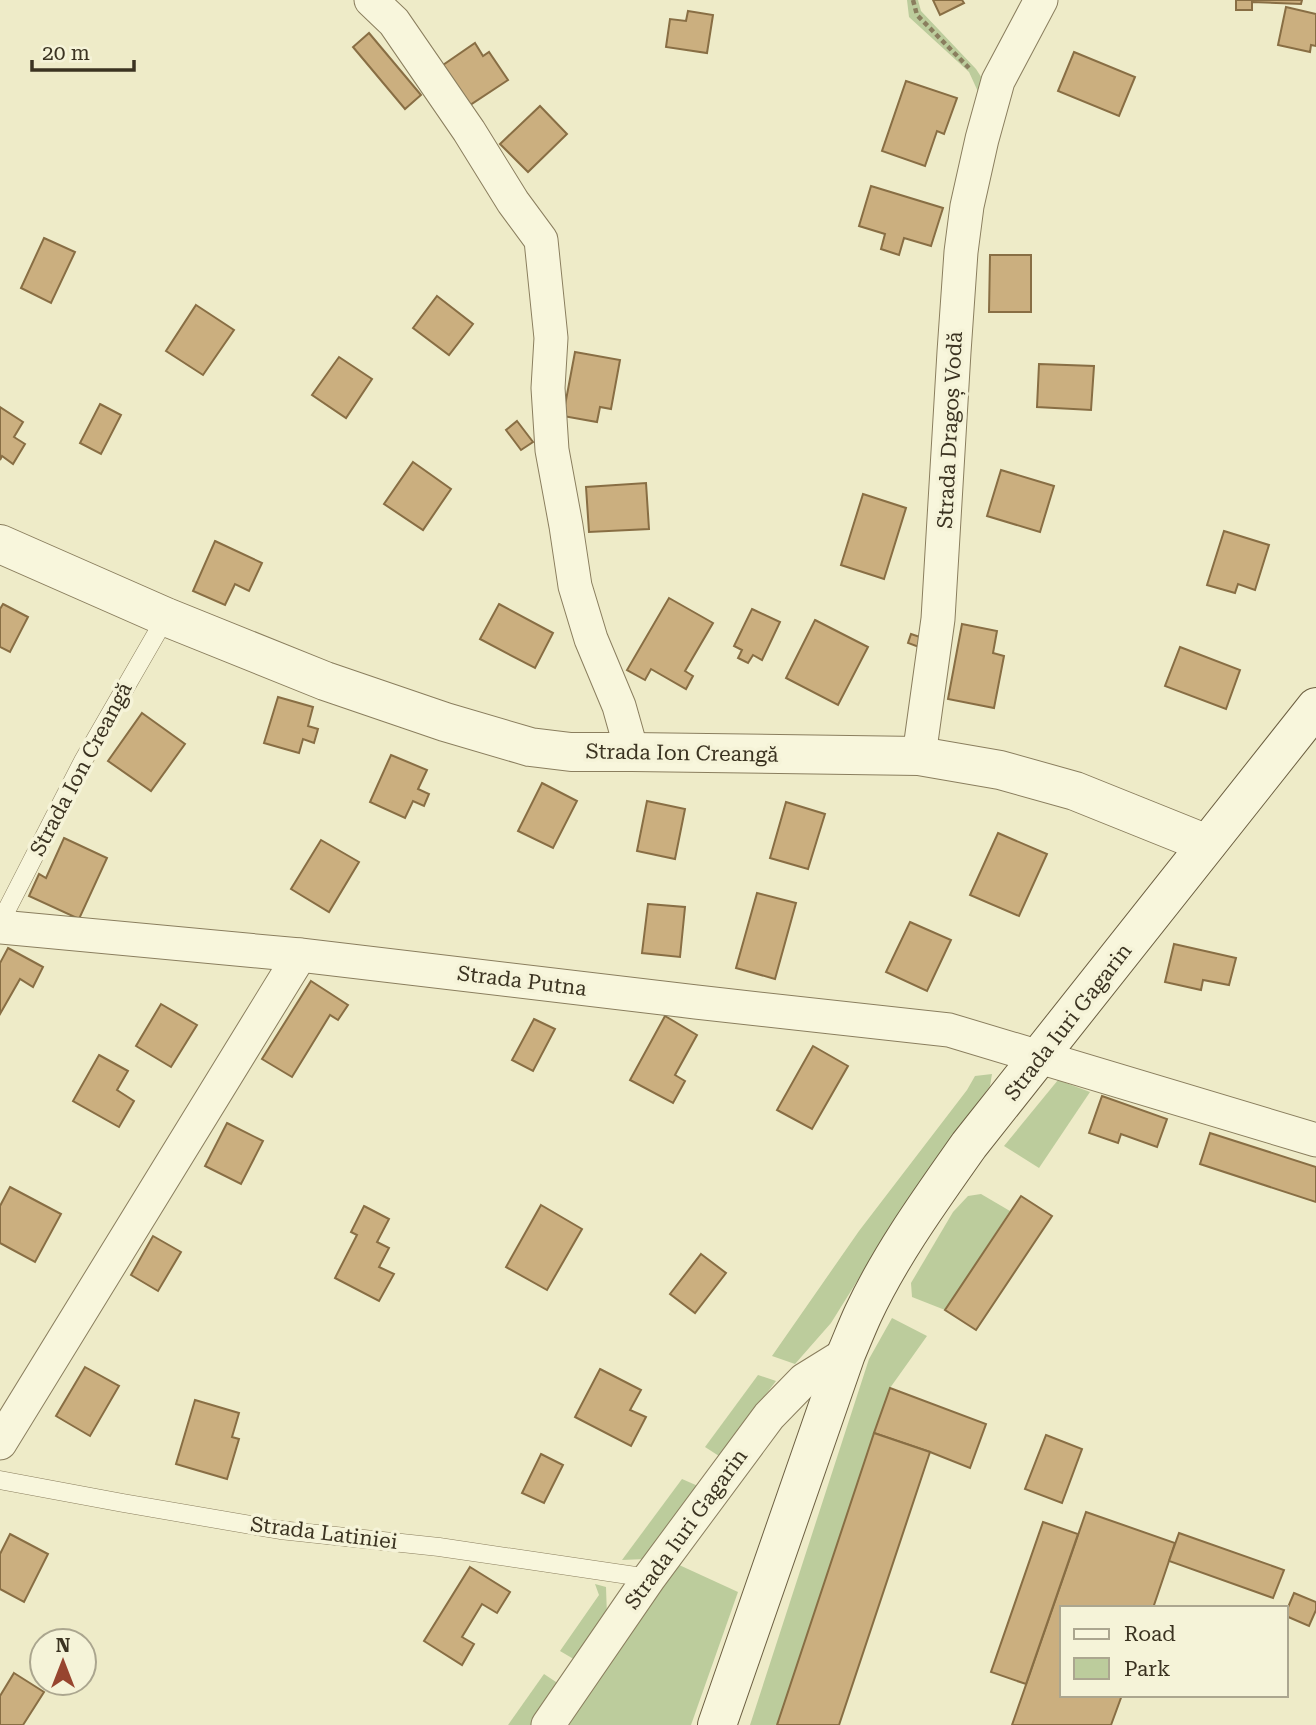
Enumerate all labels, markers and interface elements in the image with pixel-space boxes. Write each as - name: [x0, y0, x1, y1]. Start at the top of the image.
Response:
- scale bar: [32, 28, 133, 72]
- text: 20 m: [42, 41, 90, 65]
- street label: Strada Dragoș Vodă: [933, 330, 969, 529]
- street label: Strada Ion Creangă: [25, 678, 137, 860]
- street label: Strada Ion Creangă: [585, 739, 779, 767]
- street label: Strada Iuri Gagarin: [999, 939, 1137, 1105]
- street label: Strada Putna: [456, 961, 589, 1001]
- street label: Strada Iuri Gagarin: [620, 1444, 752, 1614]
- street label: Strada Latiniei: [249, 1512, 399, 1554]
- legend: [1060, 1606, 1288, 1697]
- text: Road: [1124, 1622, 1176, 1646]
- north arrow: [28, 1627, 98, 1697]
- text: N: [56, 1634, 71, 1657]
- text: Park: [1124, 1657, 1170, 1681]

